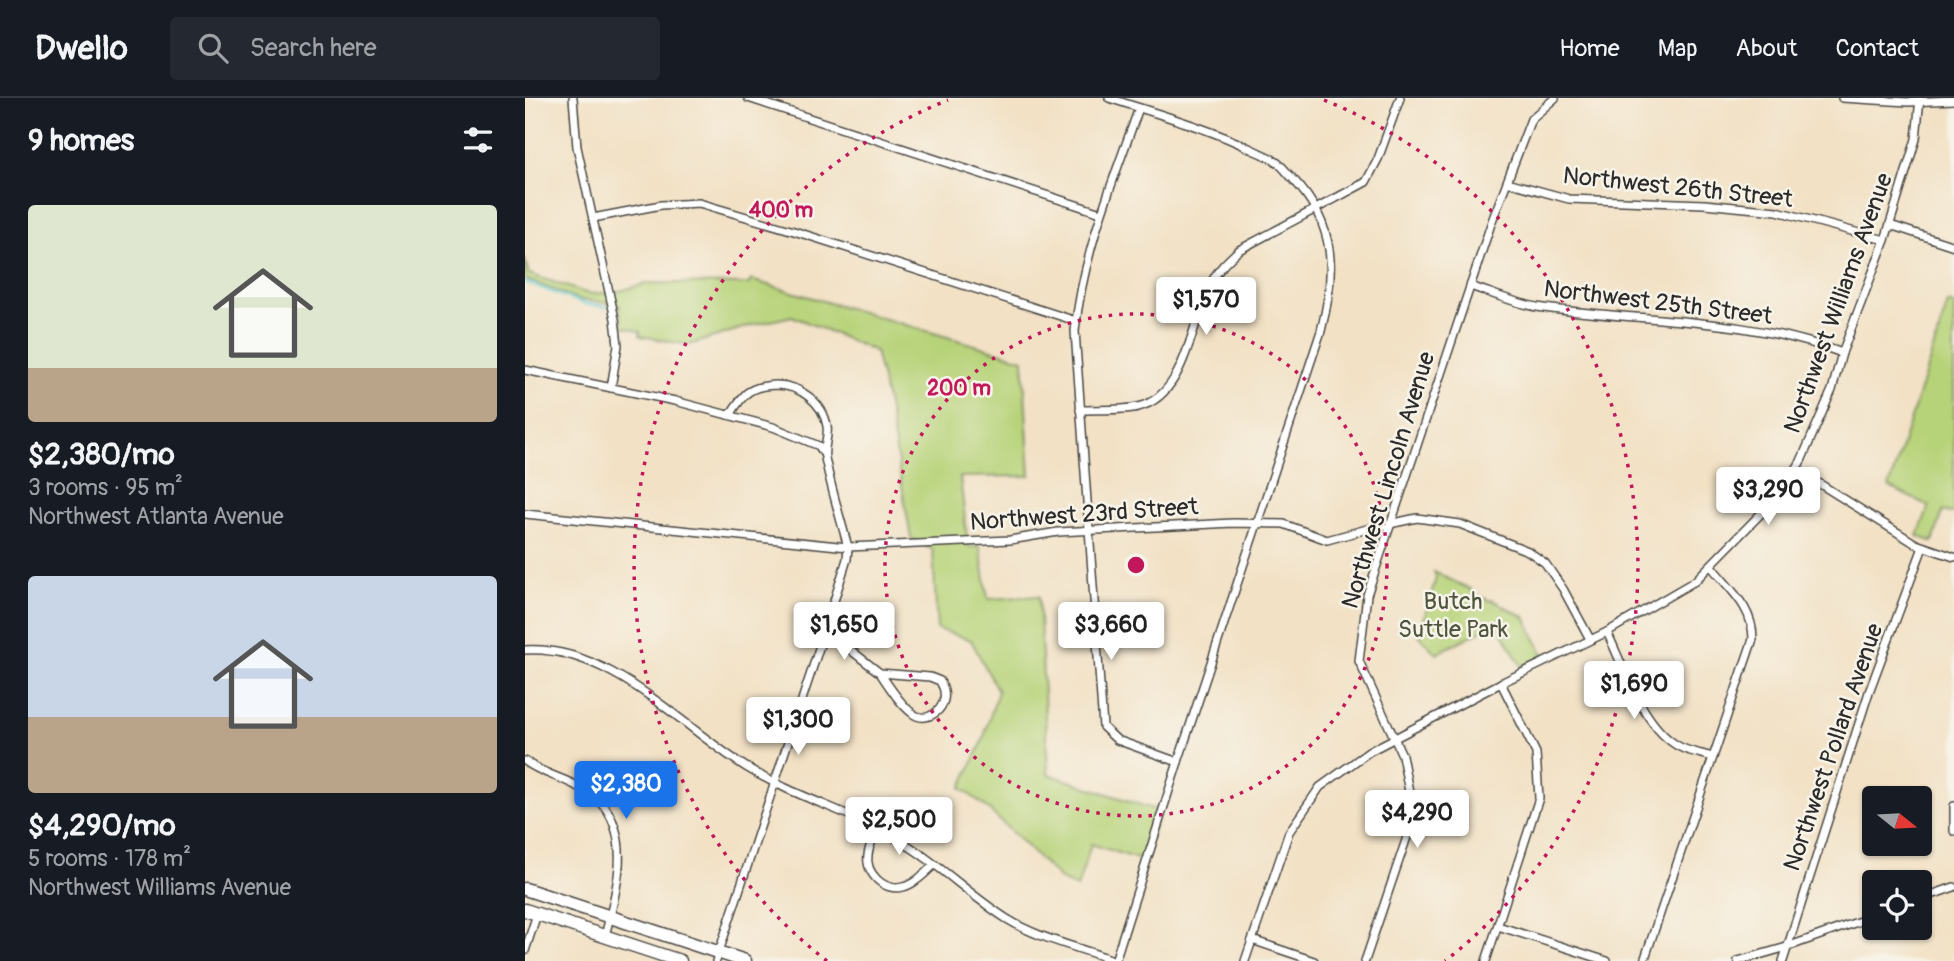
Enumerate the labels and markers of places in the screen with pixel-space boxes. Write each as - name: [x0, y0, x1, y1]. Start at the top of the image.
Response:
- pin: $1,570: [1149, 278, 1263, 337]
- pin: $3,290: [1711, 468, 1825, 527]
- centre of rings: [1124, 553, 1148, 577]
- pin: $1,650: [787, 602, 901, 662]
- pin: $3,660: [1054, 602, 1168, 662]
- pin: $1,690: [1577, 662, 1691, 721]
- pin: $1,300: [741, 698, 855, 757]
- pin: $2,380: [569, 762, 683, 821]
- pin: $4,290: [1360, 790, 1474, 850]
- pin: $2,500: [842, 798, 956, 857]

